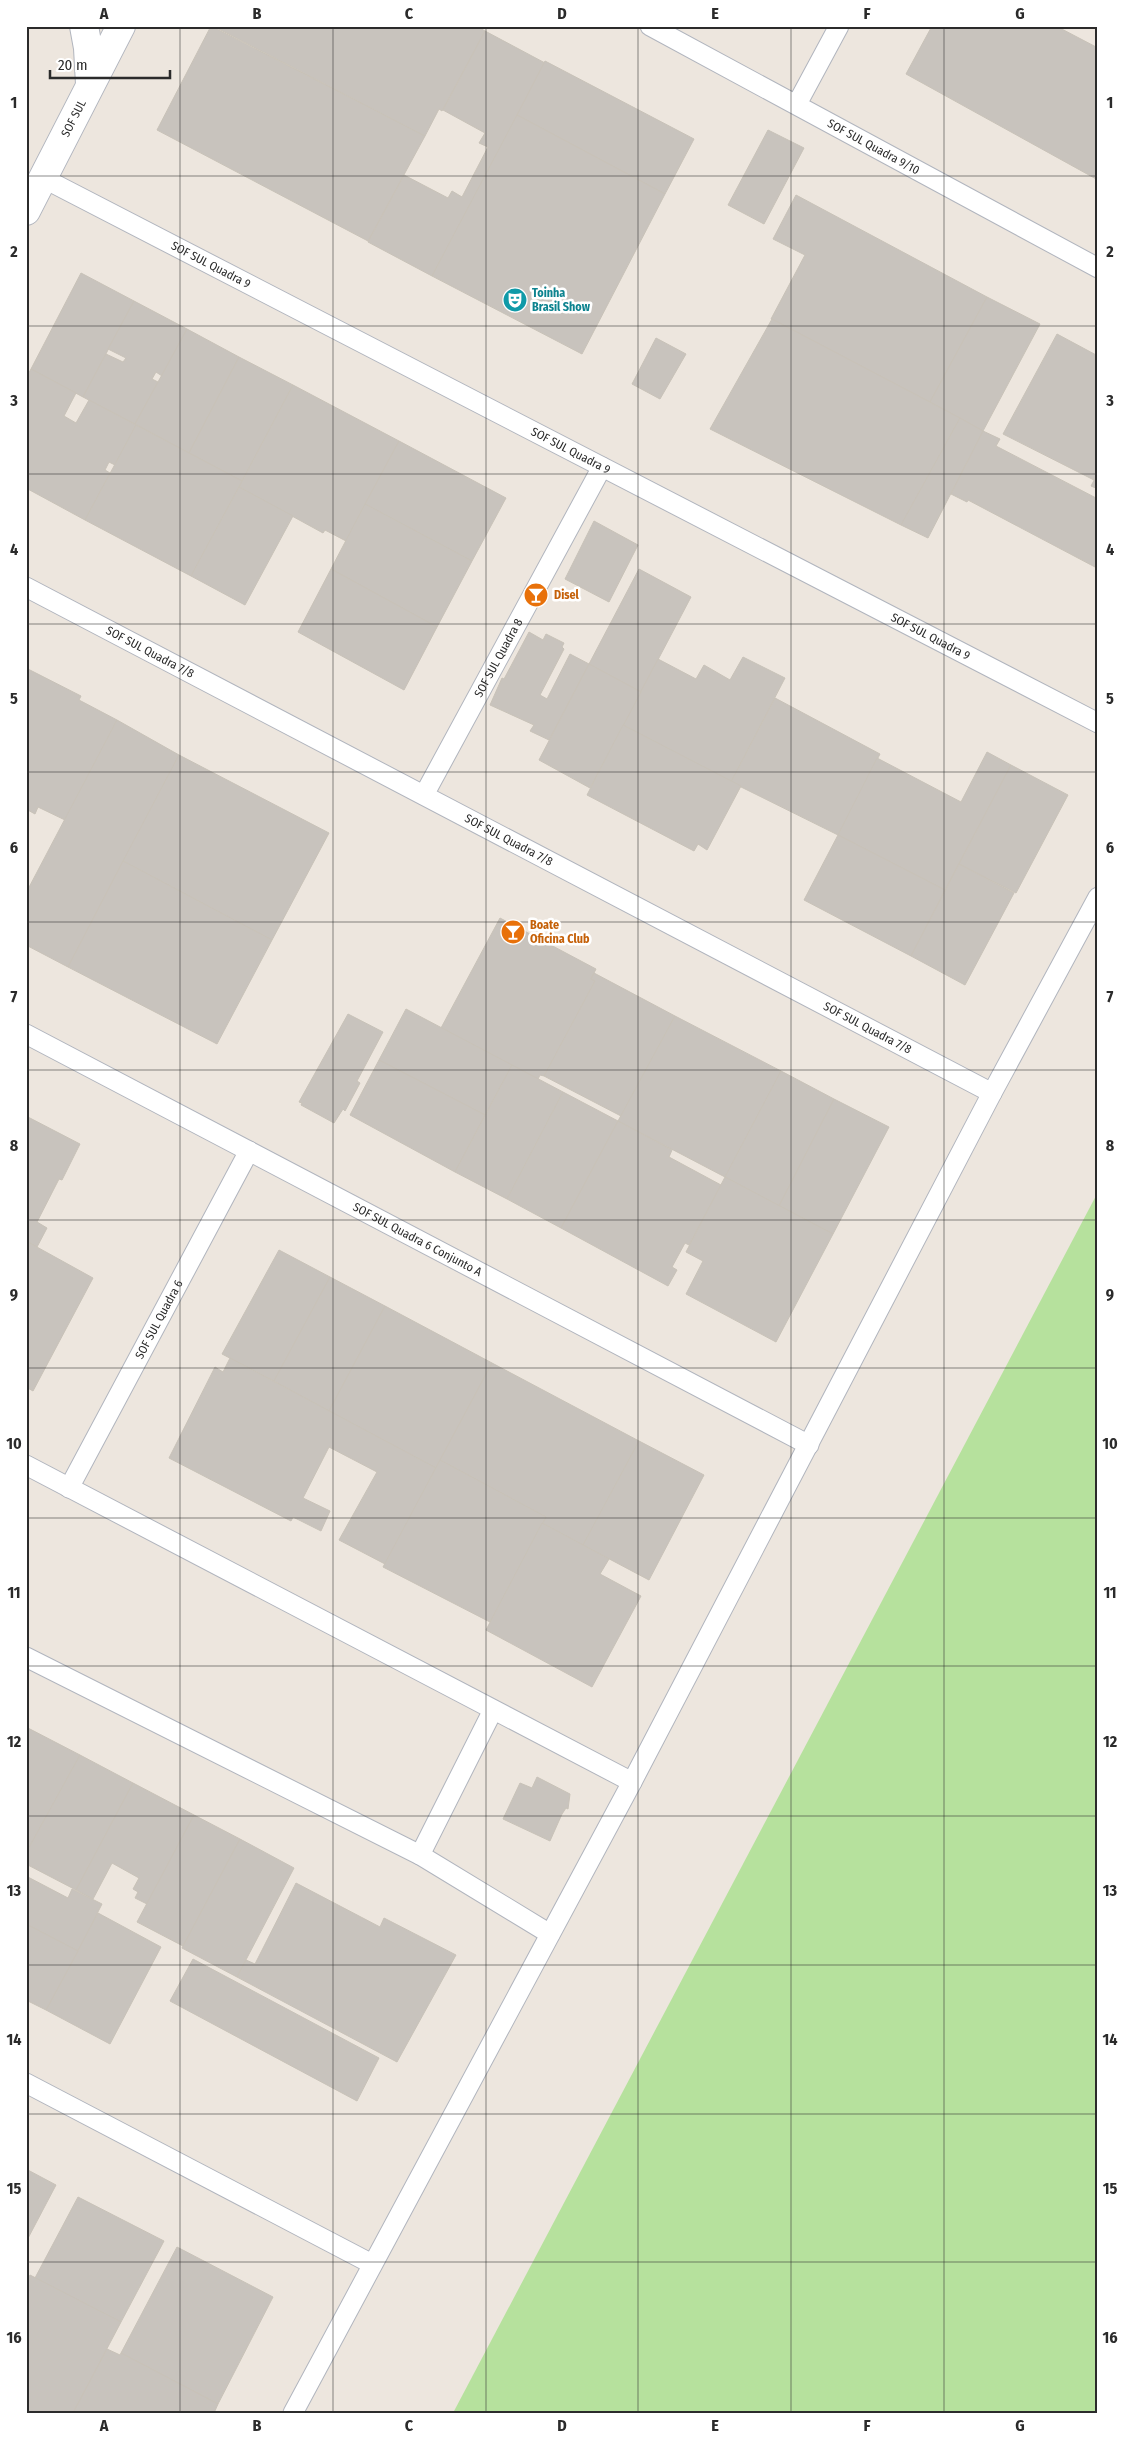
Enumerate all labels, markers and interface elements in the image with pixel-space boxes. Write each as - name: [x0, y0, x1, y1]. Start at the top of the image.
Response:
- text: A: [99, 4, 109, 23]
- text: B: [253, 4, 262, 23]
- text: C: [405, 4, 414, 23]
- text: D: [557, 4, 567, 23]
- text: E: [711, 4, 719, 23]
- text: F: [863, 4, 871, 23]
- text: G: [1015, 4, 1025, 23]
- scale bar: [50, 48, 170, 80]
- text: 20 m: [58, 56, 88, 74]
- text: 1: [11, 93, 17, 112]
- text: 1: [1107, 93, 1113, 112]
- street label: SOF SUL: [58, 97, 89, 139]
- street label: SOF SUL Quadra 9/10: [825, 116, 922, 177]
- street label: SOF SUL Quadra 9: [169, 238, 253, 291]
- text: 2: [9, 242, 18, 261]
- text: 2: [1105, 242, 1114, 261]
- place label: Toinha Brasil Show: [532, 286, 591, 314]
- theatre icon: Toinha Brasil Show: [502, 287, 528, 313]
- text: 3: [9, 391, 18, 410]
- text: 3: [1105, 391, 1114, 410]
- street label: SOF SUL Quadra 9: [529, 424, 613, 477]
- text: 4: [10, 540, 18, 559]
- text: 4: [1106, 540, 1114, 559]
- bar icon: Disel: [523, 582, 549, 608]
- place label: Disel: [554, 588, 580, 602]
- street label: SOF SUL Quadra 9: [889, 610, 973, 663]
- street label: SOF SUL Quadra 8: [471, 616, 525, 700]
- street label: SOF SUL Quadra 7/8: [104, 623, 196, 681]
- text: 5: [10, 689, 18, 708]
- text: 5: [1106, 689, 1114, 708]
- street label: SOF SUL Quadra 7/8: [462, 811, 555, 869]
- text: 6: [10, 838, 18, 857]
- text: 6: [1106, 838, 1114, 857]
- place label: Boate Oficina Club: [530, 918, 590, 946]
- bar icon: Boate Oficina Club: [500, 919, 526, 945]
- text: 7: [11, 987, 18, 1006]
- text: 7: [1107, 987, 1114, 1006]
- street label: SOF SUL Quadra 7/8: [821, 999, 914, 1057]
- text: 8: [10, 1136, 19, 1155]
- text: 8: [1106, 1136, 1115, 1155]
- street label: SOF SUL Quadra 6 Conjunto A: [351, 1200, 485, 1279]
- street label: SOF SUL Quadra 6: [132, 1278, 186, 1361]
- text: 9: [10, 1285, 18, 1304]
- text: 9: [1106, 1285, 1114, 1304]
- text: 10: [6, 1434, 22, 1453]
- text: 10: [1102, 1434, 1118, 1453]
- text: 11: [7, 1583, 21, 1602]
- text: 11: [1103, 1583, 1117, 1602]
- text: 12: [7, 1732, 22, 1751]
- text: 12: [1103, 1732, 1118, 1751]
- text: 13: [7, 1881, 22, 1900]
- text: 13: [1103, 1881, 1118, 1900]
- text: 14: [7, 2030, 22, 2049]
- text: 14: [1103, 2030, 1118, 2049]
- text: 15: [7, 2179, 21, 2198]
- text: 15: [1103, 2179, 1117, 2198]
- text: 16: [6, 2328, 22, 2347]
- text: 16: [1102, 2328, 1118, 2347]
- text: A: [99, 2416, 109, 2435]
- text: B: [253, 2416, 262, 2435]
- text: C: [405, 2416, 414, 2435]
- text: D: [557, 2416, 567, 2435]
- text: E: [711, 2416, 719, 2435]
- text: F: [863, 2416, 871, 2435]
- text: G: [1015, 2416, 1025, 2435]

